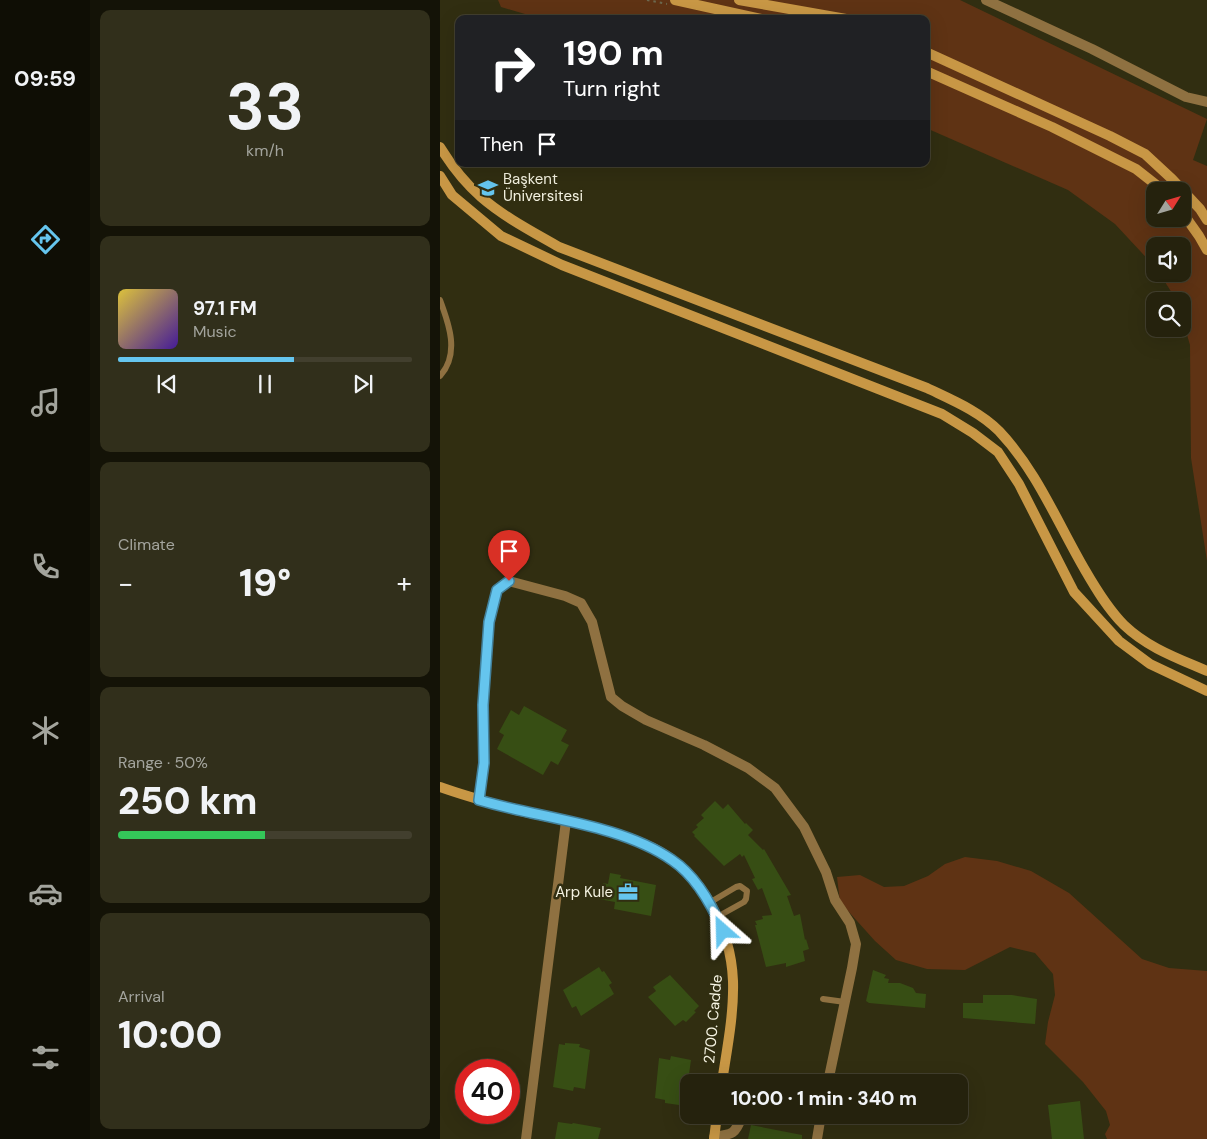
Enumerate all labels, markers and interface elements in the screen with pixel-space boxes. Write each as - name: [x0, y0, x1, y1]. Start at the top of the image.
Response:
- text: 190 m: [563, 30, 664, 76]
- icon: right: [480, 35, 545, 100]
- text: 09:59: [14, 64, 76, 93]
- text: 33: [226, 65, 304, 149]
- text: Turn right: [563, 74, 660, 103]
- icon: arrive: [533, 130, 561, 158]
- text: Then: [480, 132, 523, 157]
- text: km/h: [246, 140, 284, 161]
- place label: Başkent Üniversitesi: [503, 169, 583, 206]
- school or university icon: Başkent Üniversitesi: [477, 177, 499, 199]
- north arrow: [1146, 182, 1191, 228]
- map controls: [1146, 182, 1191, 337]
- icon: directions: [28, 222, 63, 257]
- button: sound: [1146, 237, 1191, 282]
- button: search: [1146, 292, 1191, 337]
- text: 97.1 FM: [193, 296, 257, 321]
- text: Music: [193, 321, 237, 342]
- icon: previous: [153, 370, 181, 398]
- icon: pause: [251, 370, 279, 398]
- icon: next: [349, 370, 377, 398]
- icon: music: [28, 385, 63, 420]
- pin: [488, 530, 530, 581]
- text: Climate: [118, 534, 175, 555]
- icon: arrive: [495, 537, 523, 565]
- icon: phone: [28, 549, 63, 584]
- text: 19°: [239, 558, 291, 608]
- text: −: [118, 565, 133, 602]
- text: +: [397, 565, 412, 602]
- icon: climate: [28, 713, 63, 748]
- text: Range · 50%: [118, 752, 208, 773]
- text: 250 km: [118, 776, 258, 826]
- icon: car: [28, 876, 63, 911]
- office icon: Arp Kule: [617, 881, 639, 903]
- place label: Arp Kule: [555, 882, 613, 902]
- position arrow: [696, 904, 748, 956]
- street label: 2700. Cadde: [699, 974, 727, 1064]
- text: Arrival: [118, 986, 165, 1007]
- text: 10:00: [118, 1010, 222, 1060]
- icon: filters: [28, 1040, 63, 1075]
- speed limit sign: 40: [455, 1059, 520, 1124]
- text: 10:00 · 1 min · 340 m: [731, 1086, 917, 1111]

